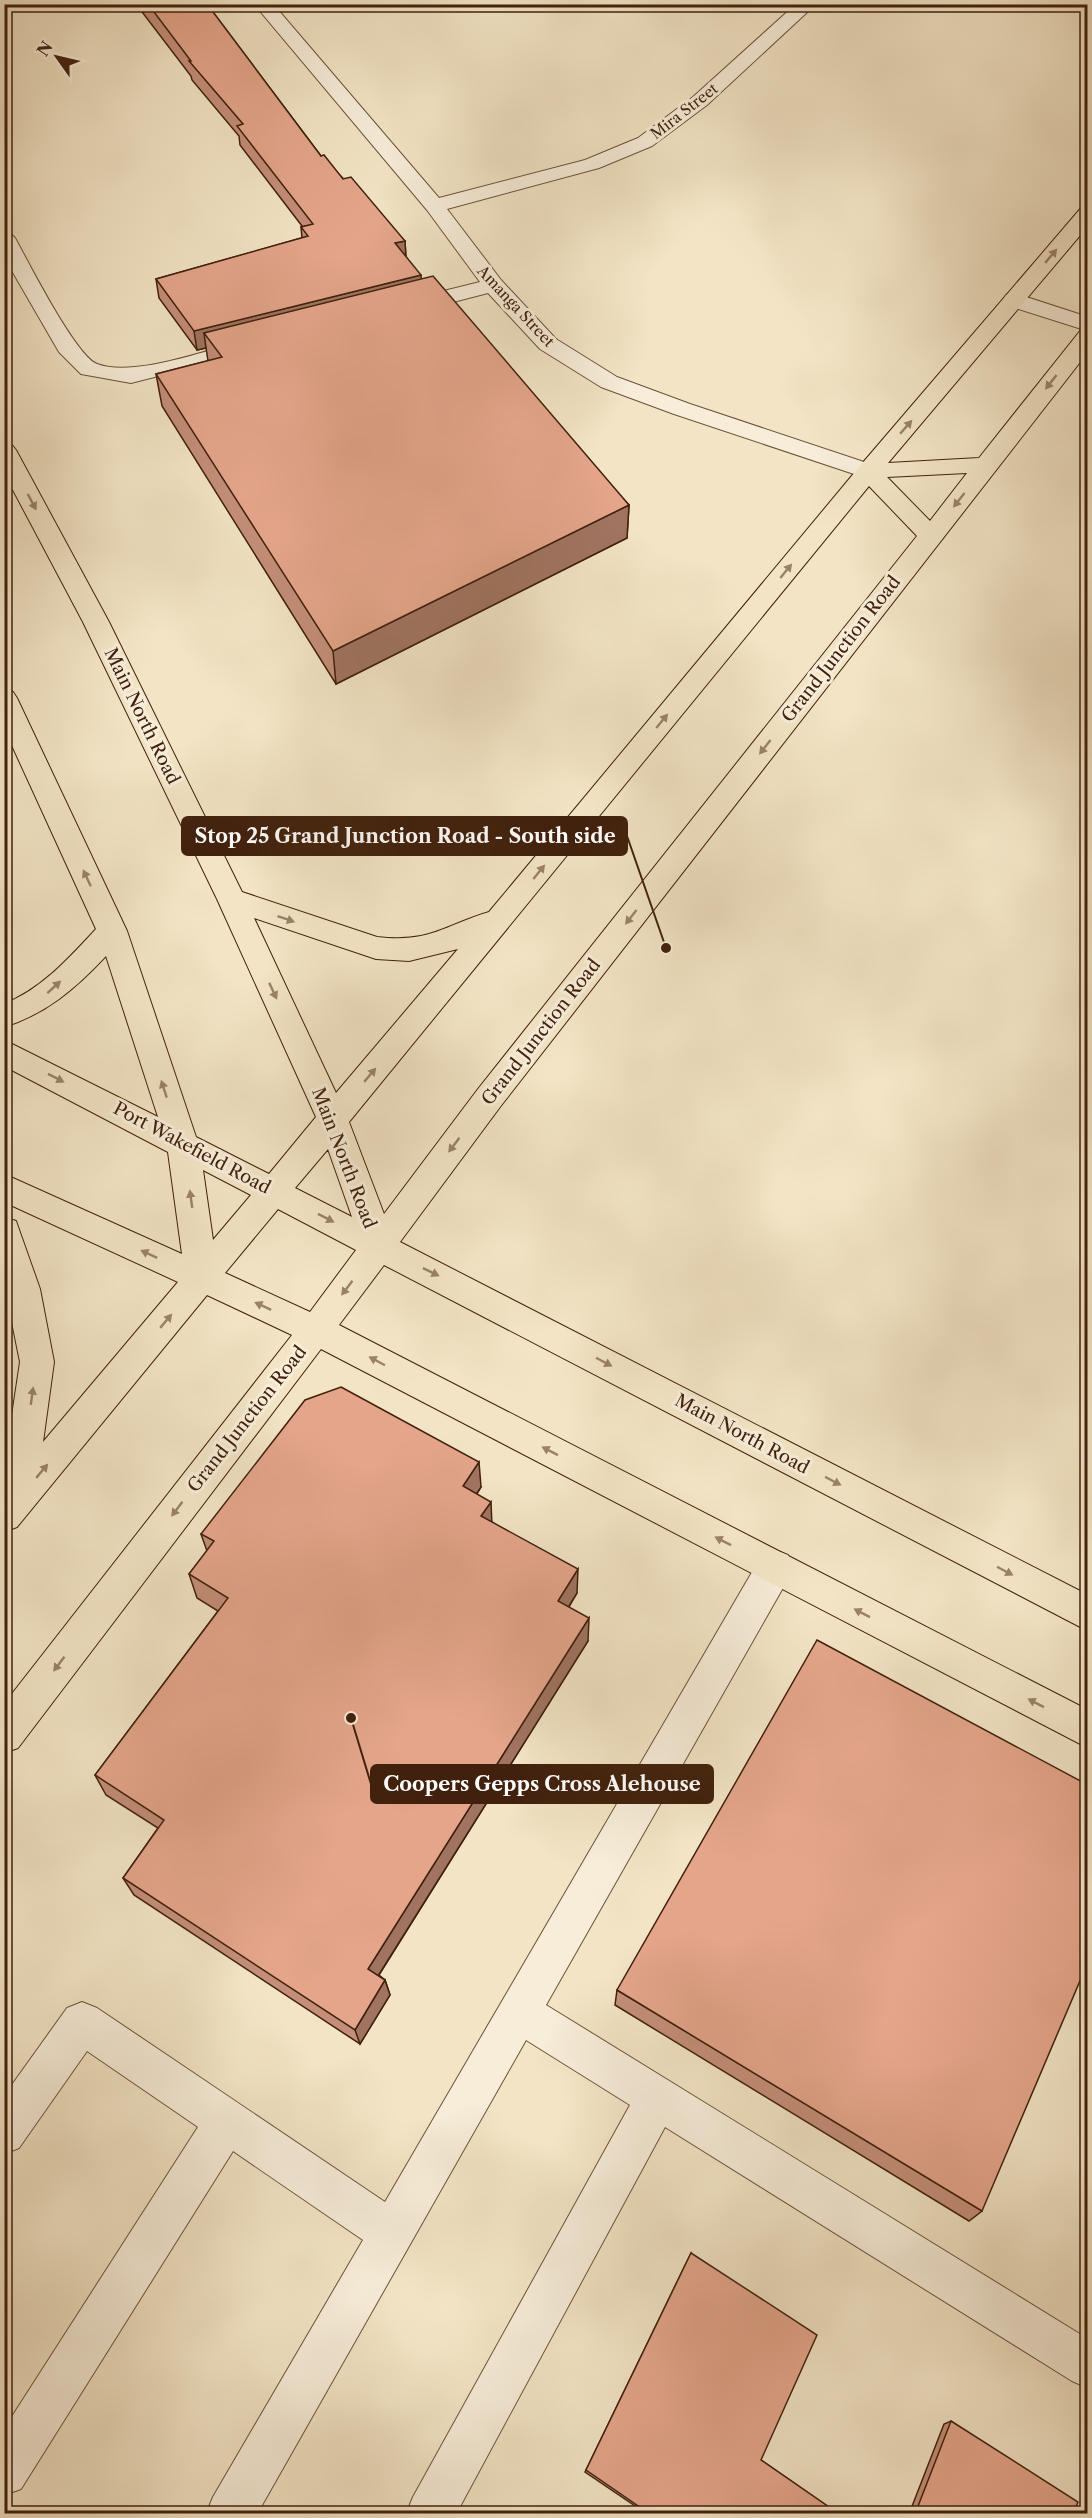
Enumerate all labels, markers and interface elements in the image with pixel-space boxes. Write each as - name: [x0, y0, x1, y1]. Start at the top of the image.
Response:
- north arrow: [27, 27, 87, 87]
- text: N: [32, 37, 57, 60]
- street label: Mira Street: [647, 78, 722, 143]
- one-way arrow: [1044, 249, 1057, 264]
- street label: Amanga Street: [473, 261, 559, 351]
- one-way arrow: [1045, 374, 1058, 390]
- one-way arrow: [899, 419, 912, 435]
- one-way arrow: [953, 493, 965, 508]
- one-way arrow: [27, 494, 37, 511]
- one-way arrow: [779, 564, 792, 579]
- street label: Grand Junction Road: [777, 571, 905, 727]
- street label: Main North Road: [99, 644, 185, 788]
- one-way arrow: [656, 713, 669, 729]
- one-way arrow: [758, 739, 771, 755]
- callout: Stop 25 Grand Junction Road - South side: [182, 817, 627, 855]
- text: Stop 25 Grand Junction Road - South side: [194, 824, 616, 848]
- one-way arrow: [532, 864, 545, 880]
- one-way arrow: [83, 869, 92, 886]
- one-way arrow: [625, 909, 638, 925]
- one-way arrow: [277, 914, 295, 924]
- street label: Grand Junction Road: [477, 954, 605, 1110]
- one-way arrow: [47, 980, 62, 994]
- one-way arrow: [268, 982, 277, 999]
- one-way arrow: [363, 1068, 376, 1083]
- one-way arrow: [48, 1074, 65, 1083]
- one-way arrow: [159, 1080, 169, 1098]
- street label: Main North Road: [307, 1084, 381, 1232]
- street label: Port Wakefield Road: [110, 1097, 274, 1199]
- one-way arrow: [449, 1137, 461, 1152]
- one-way arrow: [186, 1190, 195, 1209]
- one-way arrow: [317, 1213, 334, 1223]
- one-way arrow: [140, 1249, 157, 1258]
- one-way arrow: [422, 1266, 440, 1276]
- one-way arrow: [342, 1280, 354, 1295]
- one-way arrow: [254, 1301, 271, 1310]
- one-way arrow: [160, 1313, 173, 1329]
- street label: Grand Junction Road: [183, 1341, 311, 1497]
- one-way arrow: [595, 1356, 613, 1366]
- one-way arrow: [368, 1357, 385, 1366]
- one-way arrow: [28, 1386, 37, 1405]
- street label: Main North Road: [671, 1389, 813, 1479]
- one-way arrow: [541, 1446, 558, 1456]
- one-way arrow: [35, 1464, 48, 1479]
- one-way arrow: [824, 1476, 841, 1486]
- one-way arrow: [171, 1501, 184, 1517]
- one-way arrow: [714, 1536, 732, 1546]
- one-way arrow: [997, 1566, 1014, 1576]
- one-way arrow: [854, 1608, 871, 1618]
- one-way arrow: [52, 1656, 65, 1672]
- one-way arrow: [1027, 1698, 1044, 1707]
- callout: Coopers Gepps Cross Alehouse: [371, 1765, 713, 1803]
- text: Coopers Gepps Cross Alehouse: [383, 1772, 701, 1796]

